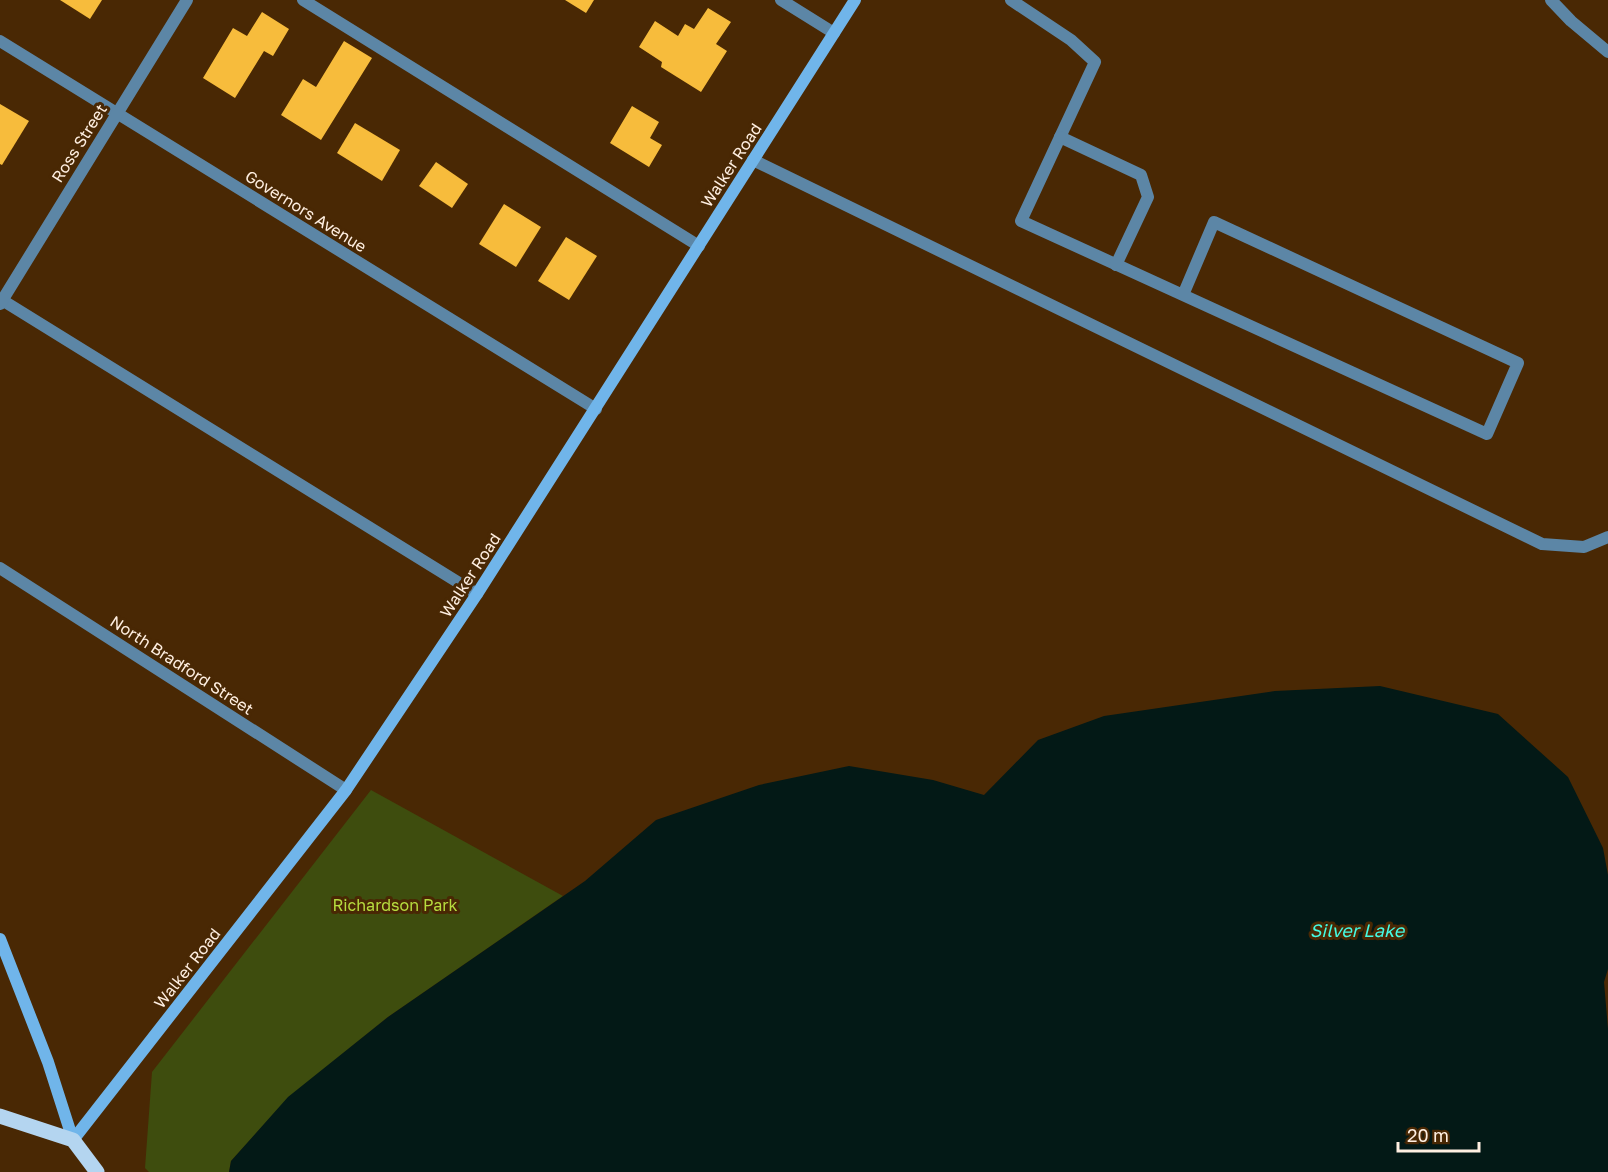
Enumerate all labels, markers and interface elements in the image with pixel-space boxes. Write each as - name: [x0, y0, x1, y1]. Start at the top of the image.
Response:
- street label: Ross Street: [47, 100, 111, 186]
- street label: Walker Road: [696, 119, 766, 211]
- street label: Governors Avenue: [242, 166, 370, 256]
- street label: Walker Road: [435, 529, 505, 621]
- street label: North Bradford Street: [107, 611, 257, 719]
- park label: Richardson Park: [332, 895, 458, 915]
- water label: Silver Lake: [1310, 919, 1406, 941]
- street label: Walker Road: [149, 924, 225, 1012]
- scale bar: [1398, 1115, 1479, 1153]
- text: 20 m: [1407, 1124, 1449, 1146]

